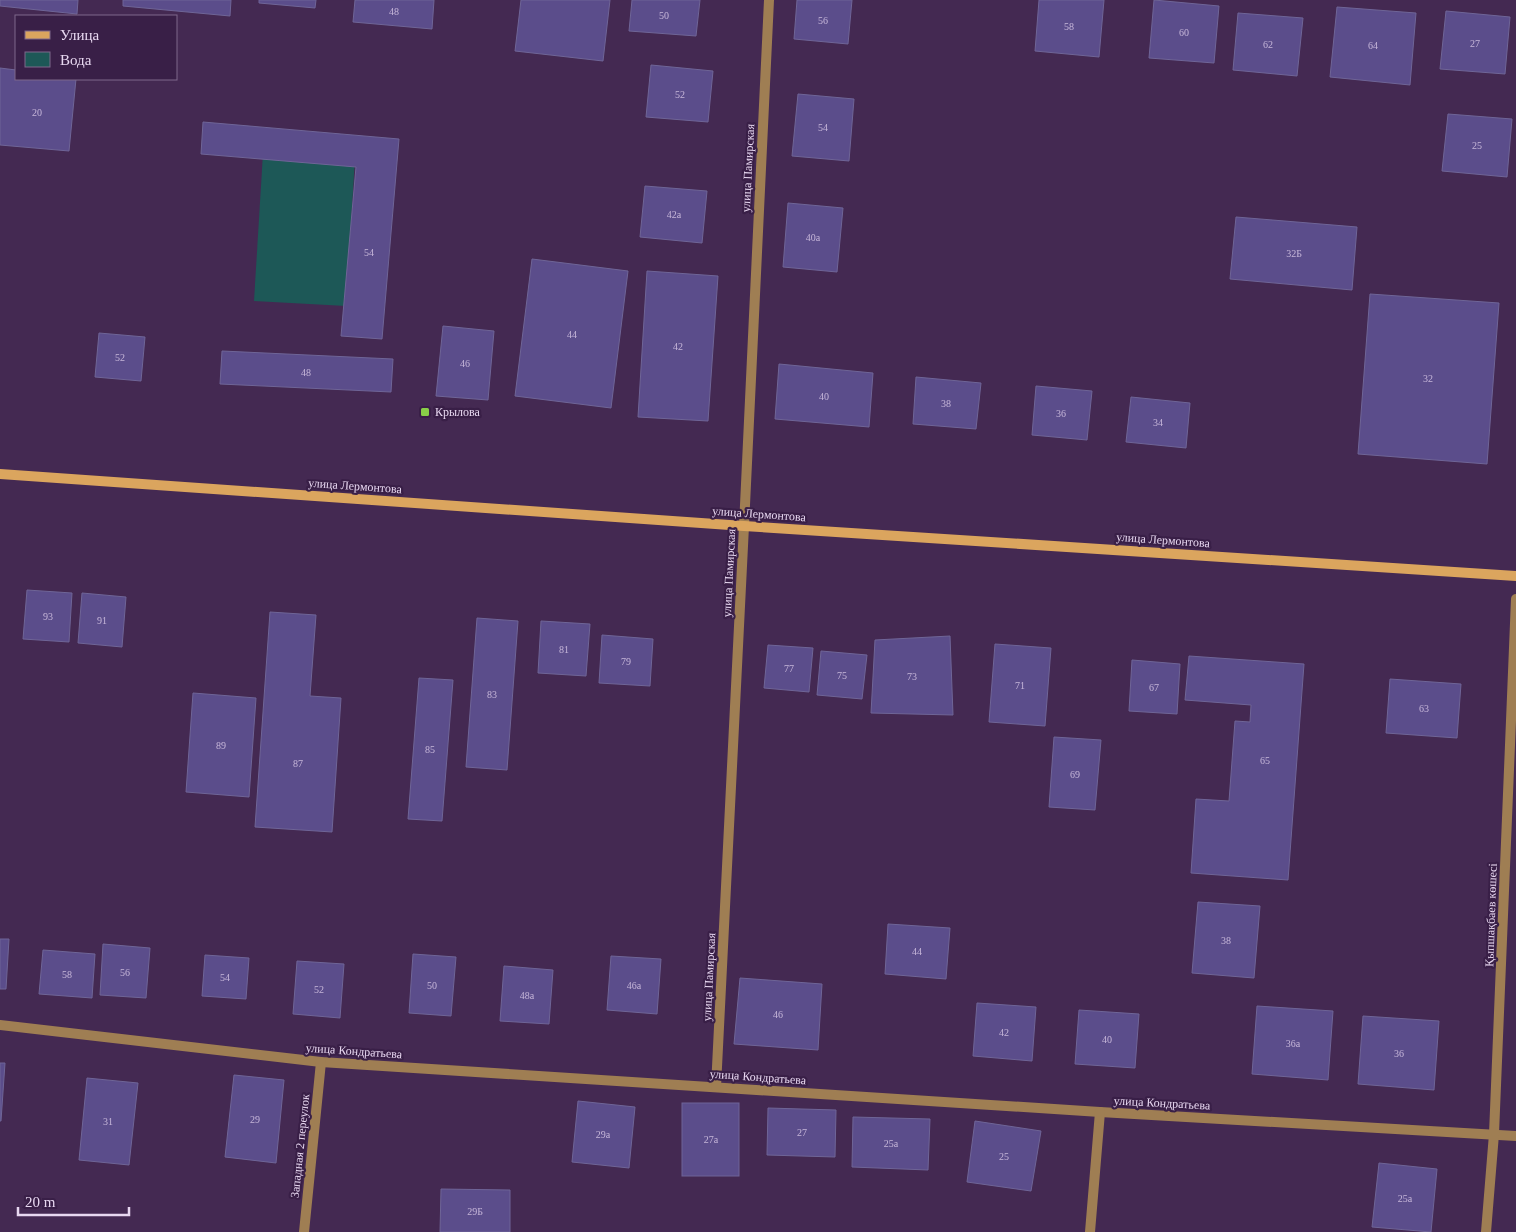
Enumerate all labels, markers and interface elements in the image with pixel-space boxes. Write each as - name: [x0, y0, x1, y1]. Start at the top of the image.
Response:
- house number: 48: [389, 6, 399, 17]
- house number: 50: [659, 10, 669, 21]
- legend: [15, 15, 178, 80]
- house number: 56: [818, 15, 828, 26]
- house number: 58: [1064, 21, 1074, 32]
- text: Улица: [60, 27, 99, 43]
- house number: 60: [1179, 27, 1189, 38]
- house number: 27: [1470, 38, 1480, 49]
- house number: 62: [1263, 39, 1273, 50]
- house number: 64: [1368, 40, 1378, 51]
- text: Вода: [60, 52, 92, 68]
- house number: 52: [675, 89, 685, 100]
- house number: 20: [32, 107, 42, 118]
- house number: 54: [818, 122, 828, 133]
- street label: улица Памирская: [739, 123, 757, 213]
- house number: 25: [1472, 140, 1482, 151]
- house number: 42а: [667, 209, 682, 220]
- house number: 40а: [806, 232, 821, 243]
- house number: 54: [364, 247, 374, 258]
- house number: 32Б: [1286, 248, 1302, 259]
- house number: 44: [567, 329, 577, 340]
- house number: 42: [673, 341, 683, 352]
- house number: 52: [115, 352, 125, 363]
- house number: 46: [460, 358, 470, 369]
- house number: 48: [301, 367, 311, 378]
- house number: 32: [1423, 373, 1433, 384]
- house number: 40: [819, 391, 829, 402]
- house number: 38: [941, 398, 951, 409]
- place label: Крылова: [435, 405, 481, 419]
- marker: Крылова: [419, 406, 431, 418]
- house number: 36: [1056, 408, 1066, 419]
- house number: 34: [1153, 417, 1163, 428]
- street label: улица Лермонтова: [308, 476, 403, 496]
- street label: улица Лермонтова: [712, 504, 807, 524]
- street label: улица Памирская: [720, 528, 738, 618]
- street label: улица Лермонтова: [1116, 530, 1211, 550]
- house number: 93: [43, 611, 53, 622]
- house number: 91: [97, 615, 107, 626]
- house number: 81: [559, 644, 569, 655]
- house number: 79: [621, 656, 631, 667]
- house number: 77: [784, 663, 794, 674]
- house number: 75: [837, 670, 847, 681]
- house number: 73: [907, 671, 917, 682]
- house number: 71: [1015, 680, 1025, 691]
- house number: 67: [1149, 682, 1159, 693]
- house number: 83: [487, 689, 497, 700]
- house number: 63: [1419, 703, 1429, 714]
- house number: 89: [216, 740, 226, 751]
- house number: 85: [425, 744, 435, 755]
- house number: 65: [1260, 755, 1270, 766]
- house number: 87: [293, 758, 303, 769]
- house number: 69: [1070, 769, 1080, 780]
- street label: Қыпшақбаев көшесі: [1482, 862, 1500, 967]
- street label: улица Памирская: [700, 932, 718, 1022]
- house number: 38: [1221, 935, 1231, 946]
- house number: 44: [912, 946, 922, 957]
- house number: 56: [120, 967, 130, 978]
- house number: 58: [62, 969, 72, 980]
- house number: 54: [220, 972, 230, 983]
- house number: 50: [427, 980, 437, 991]
- house number: 46а: [627, 980, 642, 991]
- house number: 52: [314, 984, 324, 995]
- house number: 48а: [520, 990, 535, 1001]
- house number: 46: [773, 1009, 783, 1020]
- house number: 42: [999, 1027, 1009, 1038]
- house number: 40: [1102, 1034, 1112, 1045]
- house number: 36а: [1286, 1038, 1301, 1049]
- street label: улица Кондратьева: [305, 1041, 403, 1061]
- house number: 36: [1394, 1048, 1404, 1059]
- street label: улица Кондратьева: [709, 1067, 807, 1087]
- street label: Западная 2 переулок: [288, 1093, 312, 1199]
- street label: улица Кондратьева: [1113, 1093, 1211, 1113]
- house number: 29: [250, 1114, 260, 1125]
- house number: 31: [103, 1116, 113, 1127]
- house number: 27: [797, 1127, 807, 1138]
- house number: 29а: [596, 1129, 611, 1140]
- house number: 27а: [704, 1134, 719, 1145]
- house number: 25а: [884, 1138, 899, 1149]
- house number: 25: [999, 1151, 1009, 1162]
- scale bar: [18, 1184, 129, 1216]
- house number: 25а: [1398, 1193, 1413, 1204]
- text: 20 m: [25, 1194, 56, 1210]
- house number: 29Б: [467, 1206, 483, 1217]

